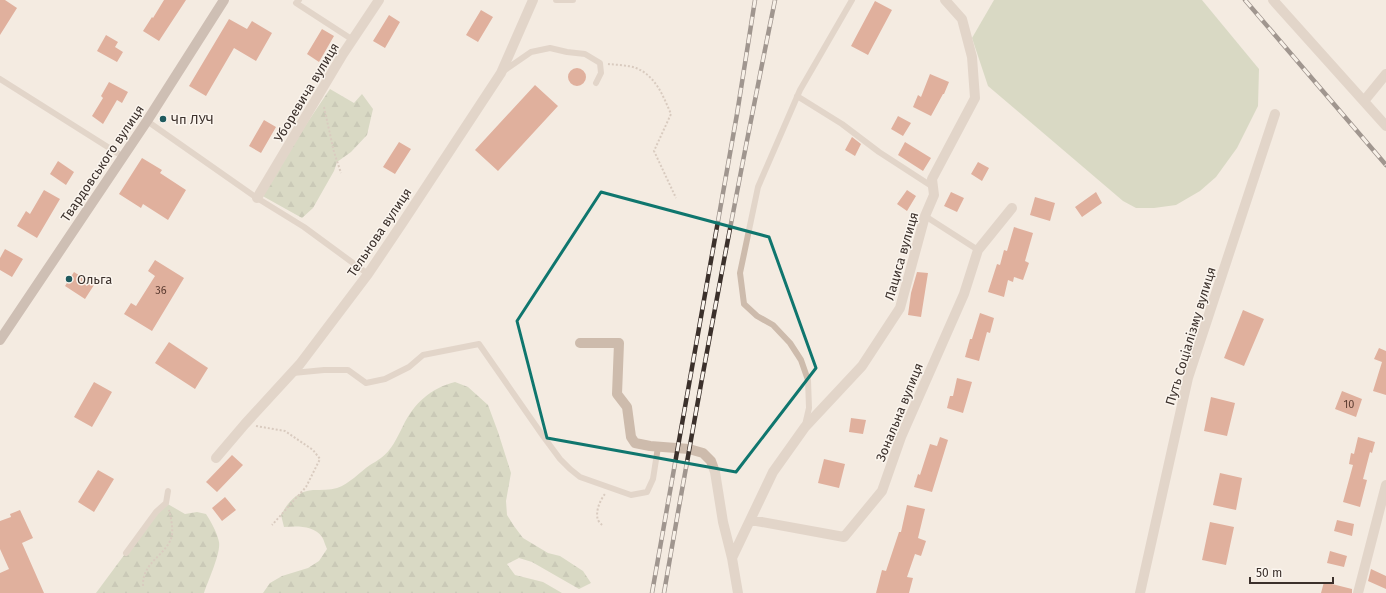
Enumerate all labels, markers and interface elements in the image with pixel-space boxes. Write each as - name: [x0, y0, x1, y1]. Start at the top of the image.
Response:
- street label: Уборевича вулиця: [271, 40, 342, 145]
- street label: Твардовського вулиця: [58, 102, 147, 224]
- place label: Чп ЛУЧ: [171, 112, 214, 127]
- marker: Чп ЛУЧ: [158, 114, 168, 124]
- street label: Тельнова вулиця: [344, 185, 415, 279]
- street label: Лациса вулиця: [882, 210, 921, 302]
- street label: Путь Соціалізму вулиця: [1162, 265, 1219, 407]
- place label: Ольга: [77, 272, 112, 287]
- marker: Ольга: [64, 274, 74, 284]
- house number: 36: [155, 284, 167, 297]
- street label: Зональна вулиця: [873, 361, 926, 464]
- house number: 10: [1344, 398, 1354, 411]
- scale bar: [1250, 559, 1333, 585]
- text: 50 m: [1256, 566, 1282, 580]

